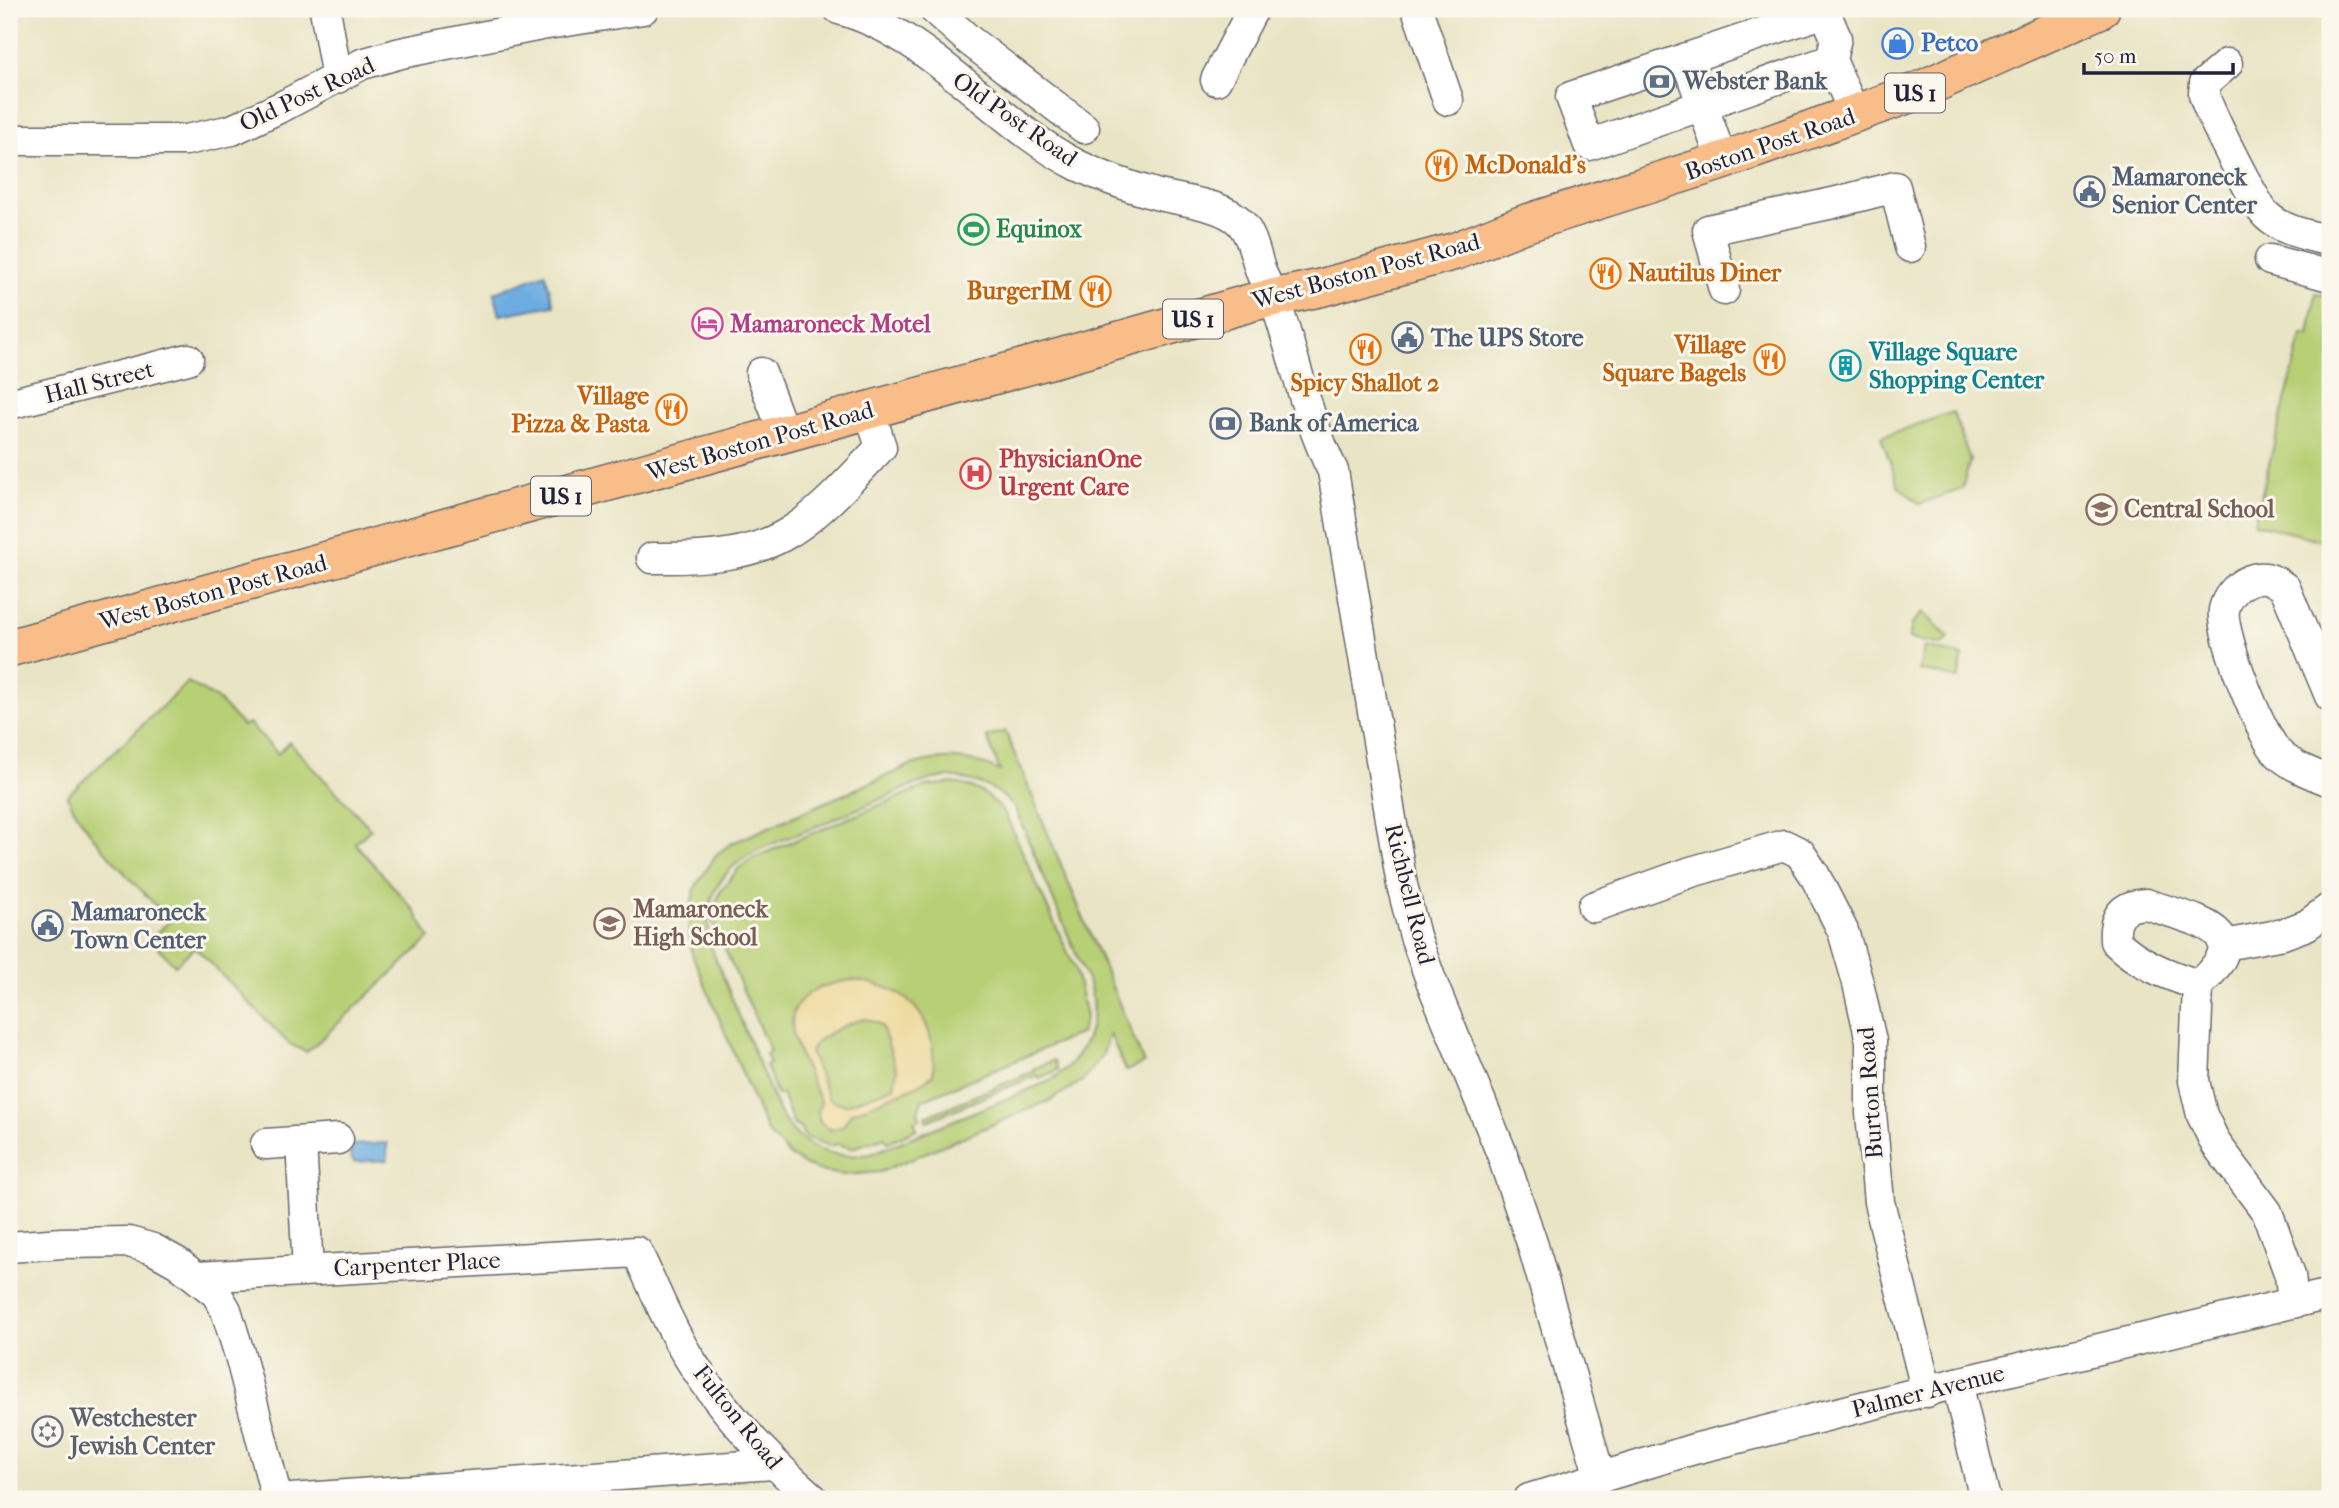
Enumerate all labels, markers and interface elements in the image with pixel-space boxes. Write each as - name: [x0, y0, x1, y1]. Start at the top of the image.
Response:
- shop icon: Petco: [1881, 26, 1915, 60]
- place label: Petco: [1921, 29, 1978, 57]
- scale bar: [2084, 32, 2232, 76]
- text: 50 m: [2094, 44, 2137, 68]
- street label: Old Post Road: [235, 50, 380, 138]
- bank icon: Webster Bank: [1643, 64, 1677, 98]
- street label: Old Post Road: [947, 66, 1084, 173]
- place label: Webster Bank: [1682, 67, 1828, 95]
- road number: US 1: [1885, 74, 1945, 113]
- street label: Boston Post Road: [1681, 101, 1860, 186]
- restaurant icon: McDonald's: [1425, 148, 1459, 182]
- place label: McDonald's: [1465, 151, 1586, 179]
- place label: Mamaroneck Senior Center: [2112, 163, 2258, 219]
- public building icon: Mamaroneck Senior Center: [2072, 174, 2106, 208]
- sports icon: Equinox: [956, 212, 990, 246]
- place label: Equinox: [996, 215, 1082, 243]
- street label: West Boston Post Road: [1248, 227, 1484, 315]
- restaurant icon: Nautilus Diner: [1588, 256, 1622, 290]
- place label: Nautilus Diner: [1628, 259, 1782, 287]
- restaurant icon: BurgerIM: [1078, 274, 1112, 308]
- place label: BurgerIM: [967, 277, 1072, 305]
- road number: US 1: [1163, 300, 1223, 338]
- hotel icon: Mamaroneck Motel: [690, 307, 724, 341]
- place label: Mamaroneck Motel: [730, 310, 931, 338]
- public building icon: The UPS Store: [1391, 321, 1425, 355]
- place label: The UPS Store: [1430, 324, 1584, 352]
- place label: Village Square Bagels: [1603, 331, 1746, 387]
- restaurant icon: Spicy Shallot 2: [1348, 332, 1382, 366]
- place label: Village Square Shopping Center: [1868, 338, 2045, 394]
- restaurant icon: Village Square Bagels: [1752, 342, 1786, 376]
- building icon: Village Square Shopping Center: [1829, 349, 1863, 383]
- street label: Hall Street: [41, 355, 157, 409]
- place label: Spicy Shallot 2: [1291, 369, 1439, 397]
- place label: Village Pizza & Pasta: [511, 382, 650, 438]
- restaurant icon: Village Pizza & Pasta: [655, 393, 689, 427]
- street label: West Boston Post Road: [642, 395, 878, 487]
- bank icon: Bank of America: [1209, 406, 1243, 440]
- place label: Bank of America: [1249, 409, 1419, 437]
- place label: PhysicianOne Urgent Care: [998, 445, 1142, 501]
- hospital icon: PhysicianOne Urgent Care: [959, 456, 993, 490]
- road number: US 1: [531, 476, 591, 516]
- school or university icon: Central School: [2084, 492, 2118, 526]
- place label: Central School: [2124, 495, 2275, 523]
- street label: West Boston Post Road: [95, 548, 331, 636]
- street label: Richbell Road: [1379, 821, 1441, 968]
- place label: Mamaroneck High School: [633, 895, 768, 951]
- place label: Mamaroneck Town Center: [70, 898, 207, 954]
- school or university icon: Mamaroneck High School: [593, 906, 627, 940]
- public building icon: Mamaroneck Town Center: [31, 909, 65, 943]
- street label: Burton Road: [1851, 1025, 1889, 1160]
- street label: Carpenter Place: [333, 1246, 501, 1282]
- street label: Palmer Avenue: [1849, 1358, 2007, 1424]
- street label: Fulton Road: [687, 1359, 789, 1476]
- place label: Westchester Jewish Center: [68, 1404, 216, 1460]
- synagogue icon: Westchester Jewish Center: [30, 1415, 64, 1449]

